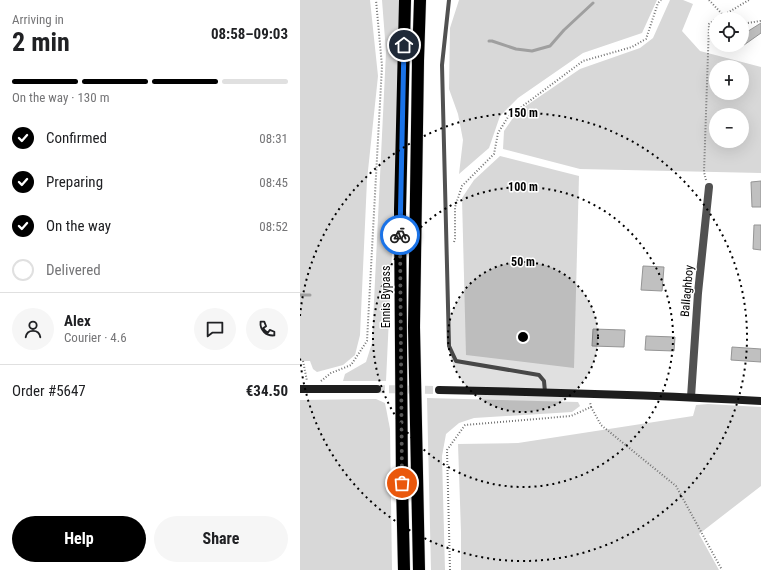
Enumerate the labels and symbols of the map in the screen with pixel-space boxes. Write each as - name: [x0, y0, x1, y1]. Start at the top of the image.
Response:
- pin: [387, 28, 421, 62]
- text: 150 m: [508, 106, 538, 120]
- text: 100 m: [508, 180, 538, 194]
- courier: [380, 215, 420, 255]
- text: 50 m: [511, 255, 535, 269]
- street label: Ballaghboy: [678, 264, 696, 318]
- street label: Ennis Bypass: [379, 266, 393, 328]
- centre of rings: [516, 330, 530, 344]
- pin: [385, 466, 419, 500]

